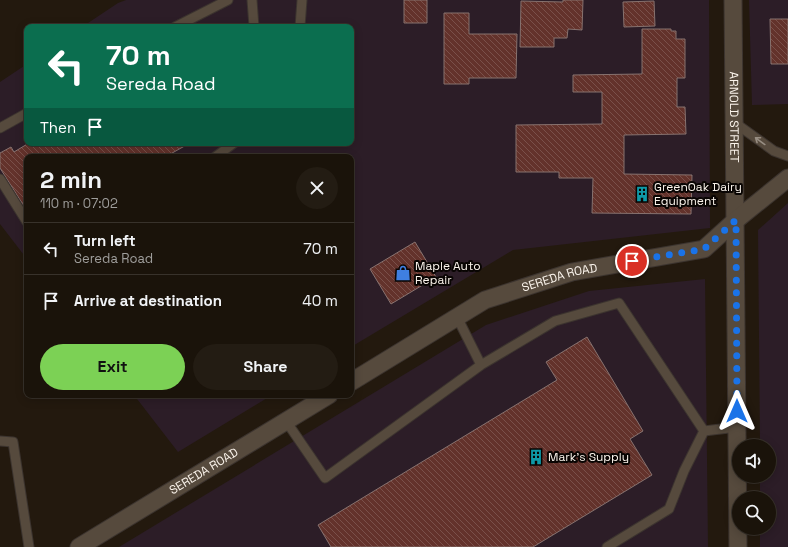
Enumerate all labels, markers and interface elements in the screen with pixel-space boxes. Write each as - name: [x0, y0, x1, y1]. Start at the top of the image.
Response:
- text: 70 m: [106, 37, 171, 73]
- icon: left: [40, 40, 92, 92]
- street label: ARNOLD STREET: [726, 71, 742, 163]
- text: Sereda Road: [106, 72, 216, 95]
- icon: arrive: [84, 116, 106, 138]
- text: Then: [40, 118, 76, 137]
- one-way arrow: [755, 137, 766, 145]
- text: 2 min: [40, 164, 102, 195]
- button: close: [296, 167, 338, 209]
- place label: GreenOak Dairy Equipment: [654, 179, 742, 209]
- building icon: GreenOak Dairy Equipment: [633, 185, 651, 203]
- text: 110 m · 07:02: [40, 195, 118, 212]
- text: Turn left: [74, 231, 136, 250]
- icon: left: [40, 238, 62, 260]
- text: 70 m: [303, 239, 338, 258]
- pin: [615, 244, 649, 278]
- text: Sereda Road: [74, 250, 153, 267]
- icon: arrive: [621, 250, 643, 272]
- place label: Maple Auto Repair: [415, 258, 481, 288]
- street label: SEREDA ROAD: [520, 260, 598, 296]
- shop icon: Maple Auto Repair: [394, 264, 412, 282]
- icon: arrive: [40, 290, 62, 312]
- text: Arrive at destination: [74, 291, 222, 310]
- text: 40 m: [302, 291, 338, 310]
- button: Exit: [40, 344, 185, 390]
- button: Share: [193, 344, 338, 390]
- position arrow: [716, 390, 758, 432]
- map controls: [732, 439, 776, 535]
- button: sound: [732, 439, 776, 483]
- street label: SEREDA ROAD: [166, 444, 241, 498]
- building icon: Mark's Supply: [527, 448, 545, 466]
- place label: Mark's Supply: [548, 449, 629, 465]
- button: search: [732, 491, 776, 535]

